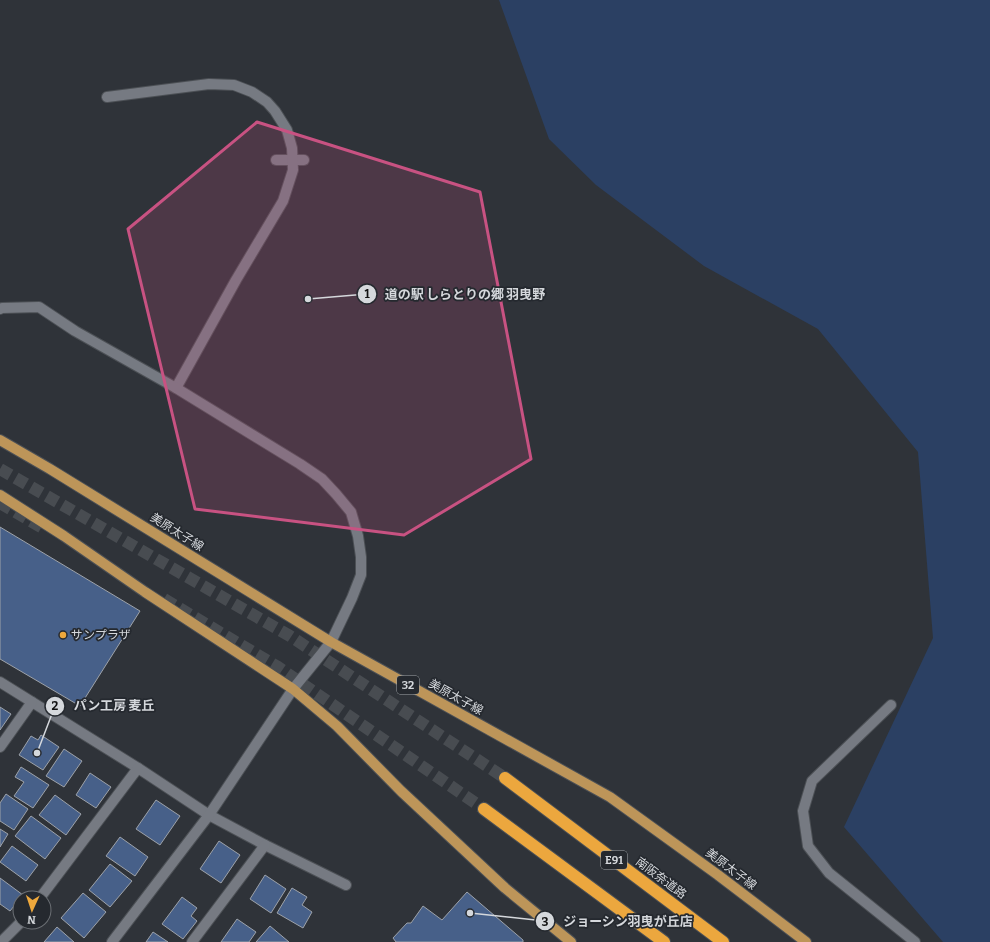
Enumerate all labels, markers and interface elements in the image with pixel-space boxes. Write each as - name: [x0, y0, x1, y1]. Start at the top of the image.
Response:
- callout: 道の駅 しらとりの郷 羽曳野: [357, 282, 553, 307]
- text: 1: [364, 287, 370, 301]
- text: 道の駅 しらとりの郷 羽曳野: [385, 287, 545, 302]
- street label: 美原太子線: [148, 510, 206, 554]
- place label: サンプラザ: [71, 628, 131, 642]
- marker: サンプラザ: [58, 630, 68, 640]
- road number: 32: [397, 676, 419, 694]
- street label: 美原太子線: [426, 676, 486, 718]
- callout: パン工房 麦丘: [45, 693, 162, 718]
- text: パン工房 麦丘: [74, 698, 155, 713]
- text: 2: [52, 699, 59, 713]
- street label: 美原太子線: [703, 845, 759, 893]
- road number: E91: [601, 851, 627, 869]
- street label: 南阪奈道路: [633, 854, 689, 902]
- north arrow: [12, 890, 52, 930]
- callout: ジョーシン羽曳が丘店: [535, 909, 701, 934]
- text: N: [26, 913, 36, 926]
- text: ジョーシン羽曳が丘店: [563, 914, 693, 929]
- text: 3: [542, 915, 549, 929]

